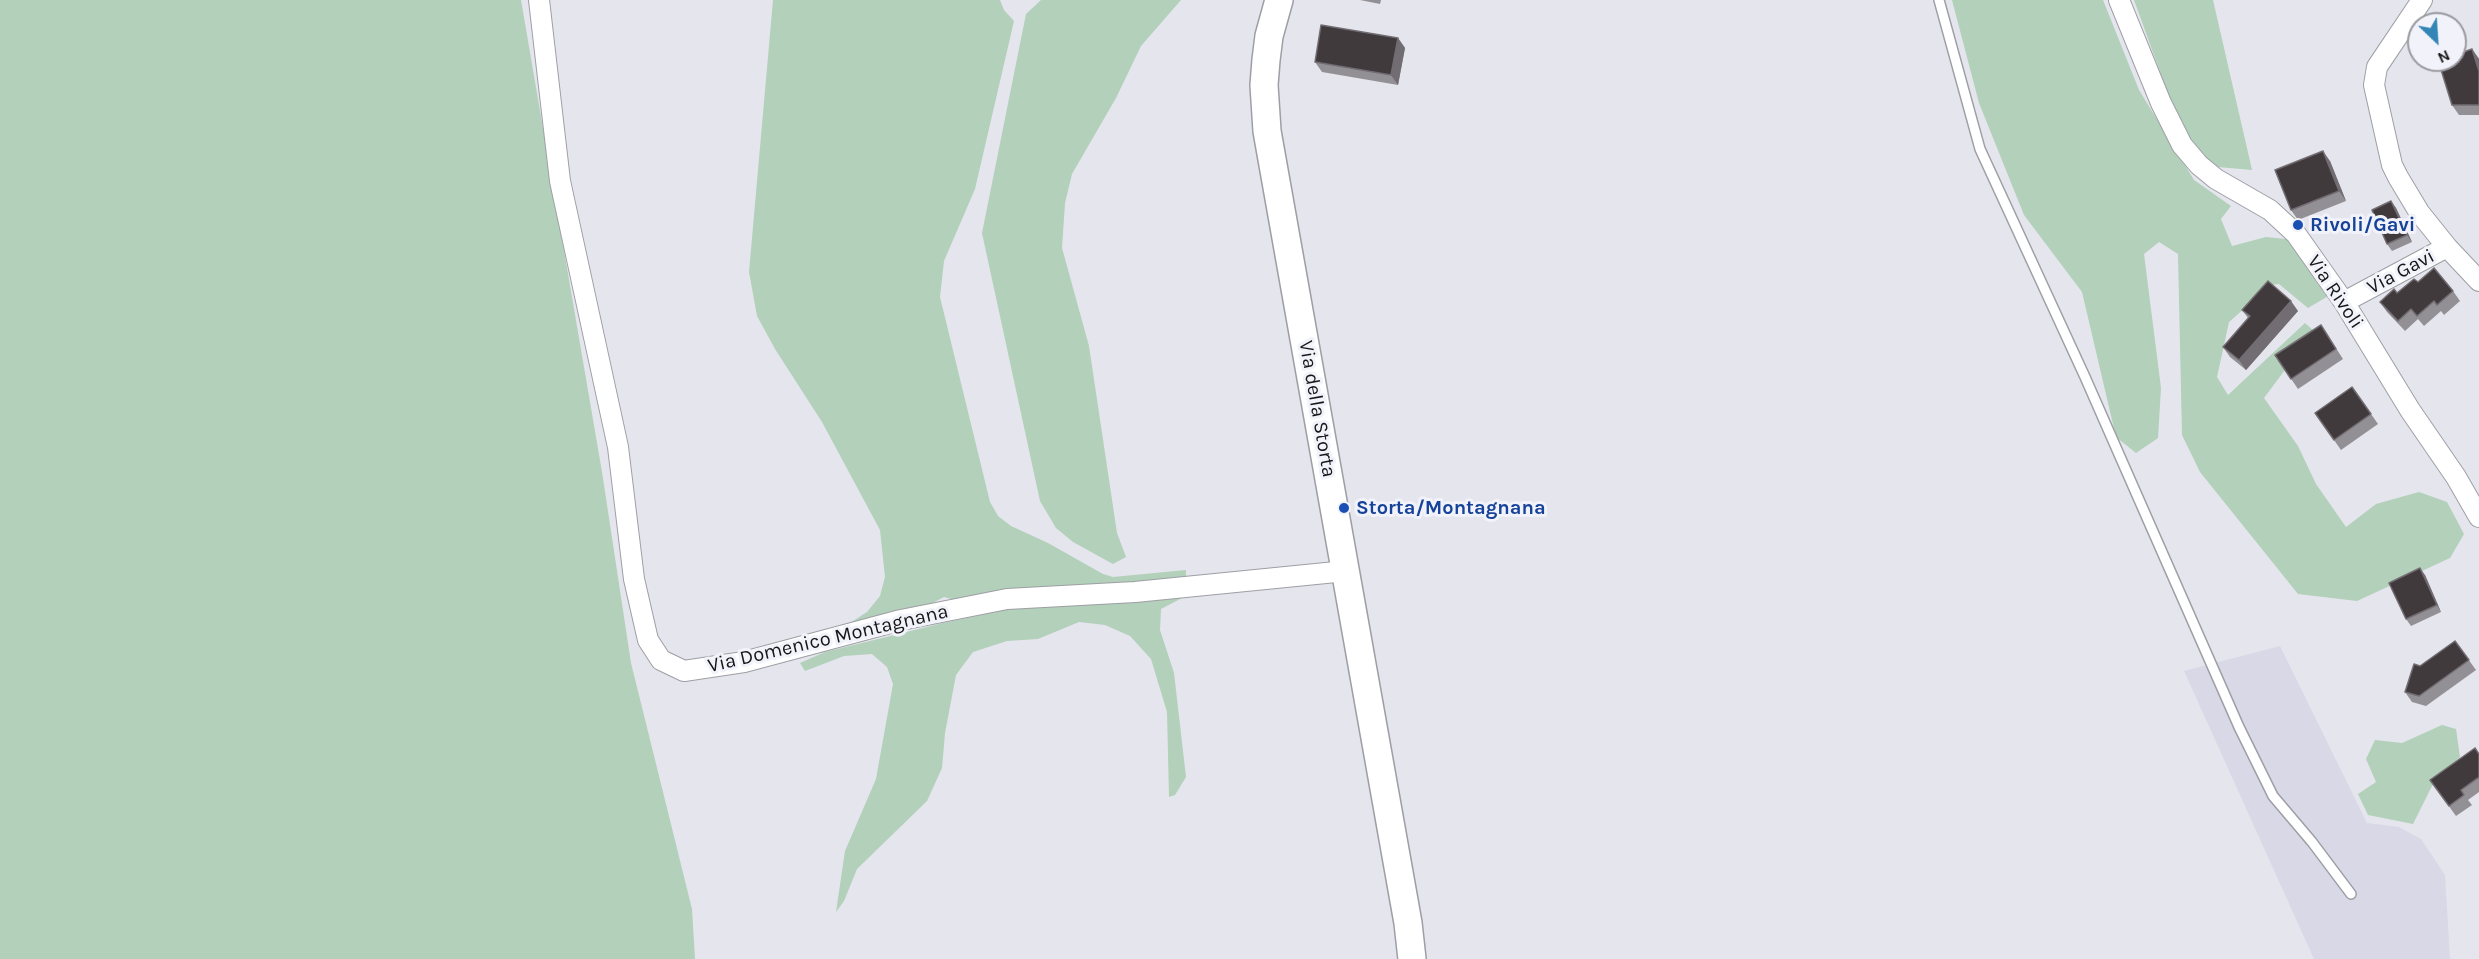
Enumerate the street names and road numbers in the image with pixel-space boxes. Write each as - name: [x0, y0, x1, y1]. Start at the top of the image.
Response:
- street label: Via Gavi: [2363, 244, 2439, 300]
- street label: Via Rivoli: [2302, 251, 2368, 333]
- street label: Via della Storta: [1293, 339, 1341, 479]
- street label: Via Domenico Montagnana: [705, 600, 951, 678]

